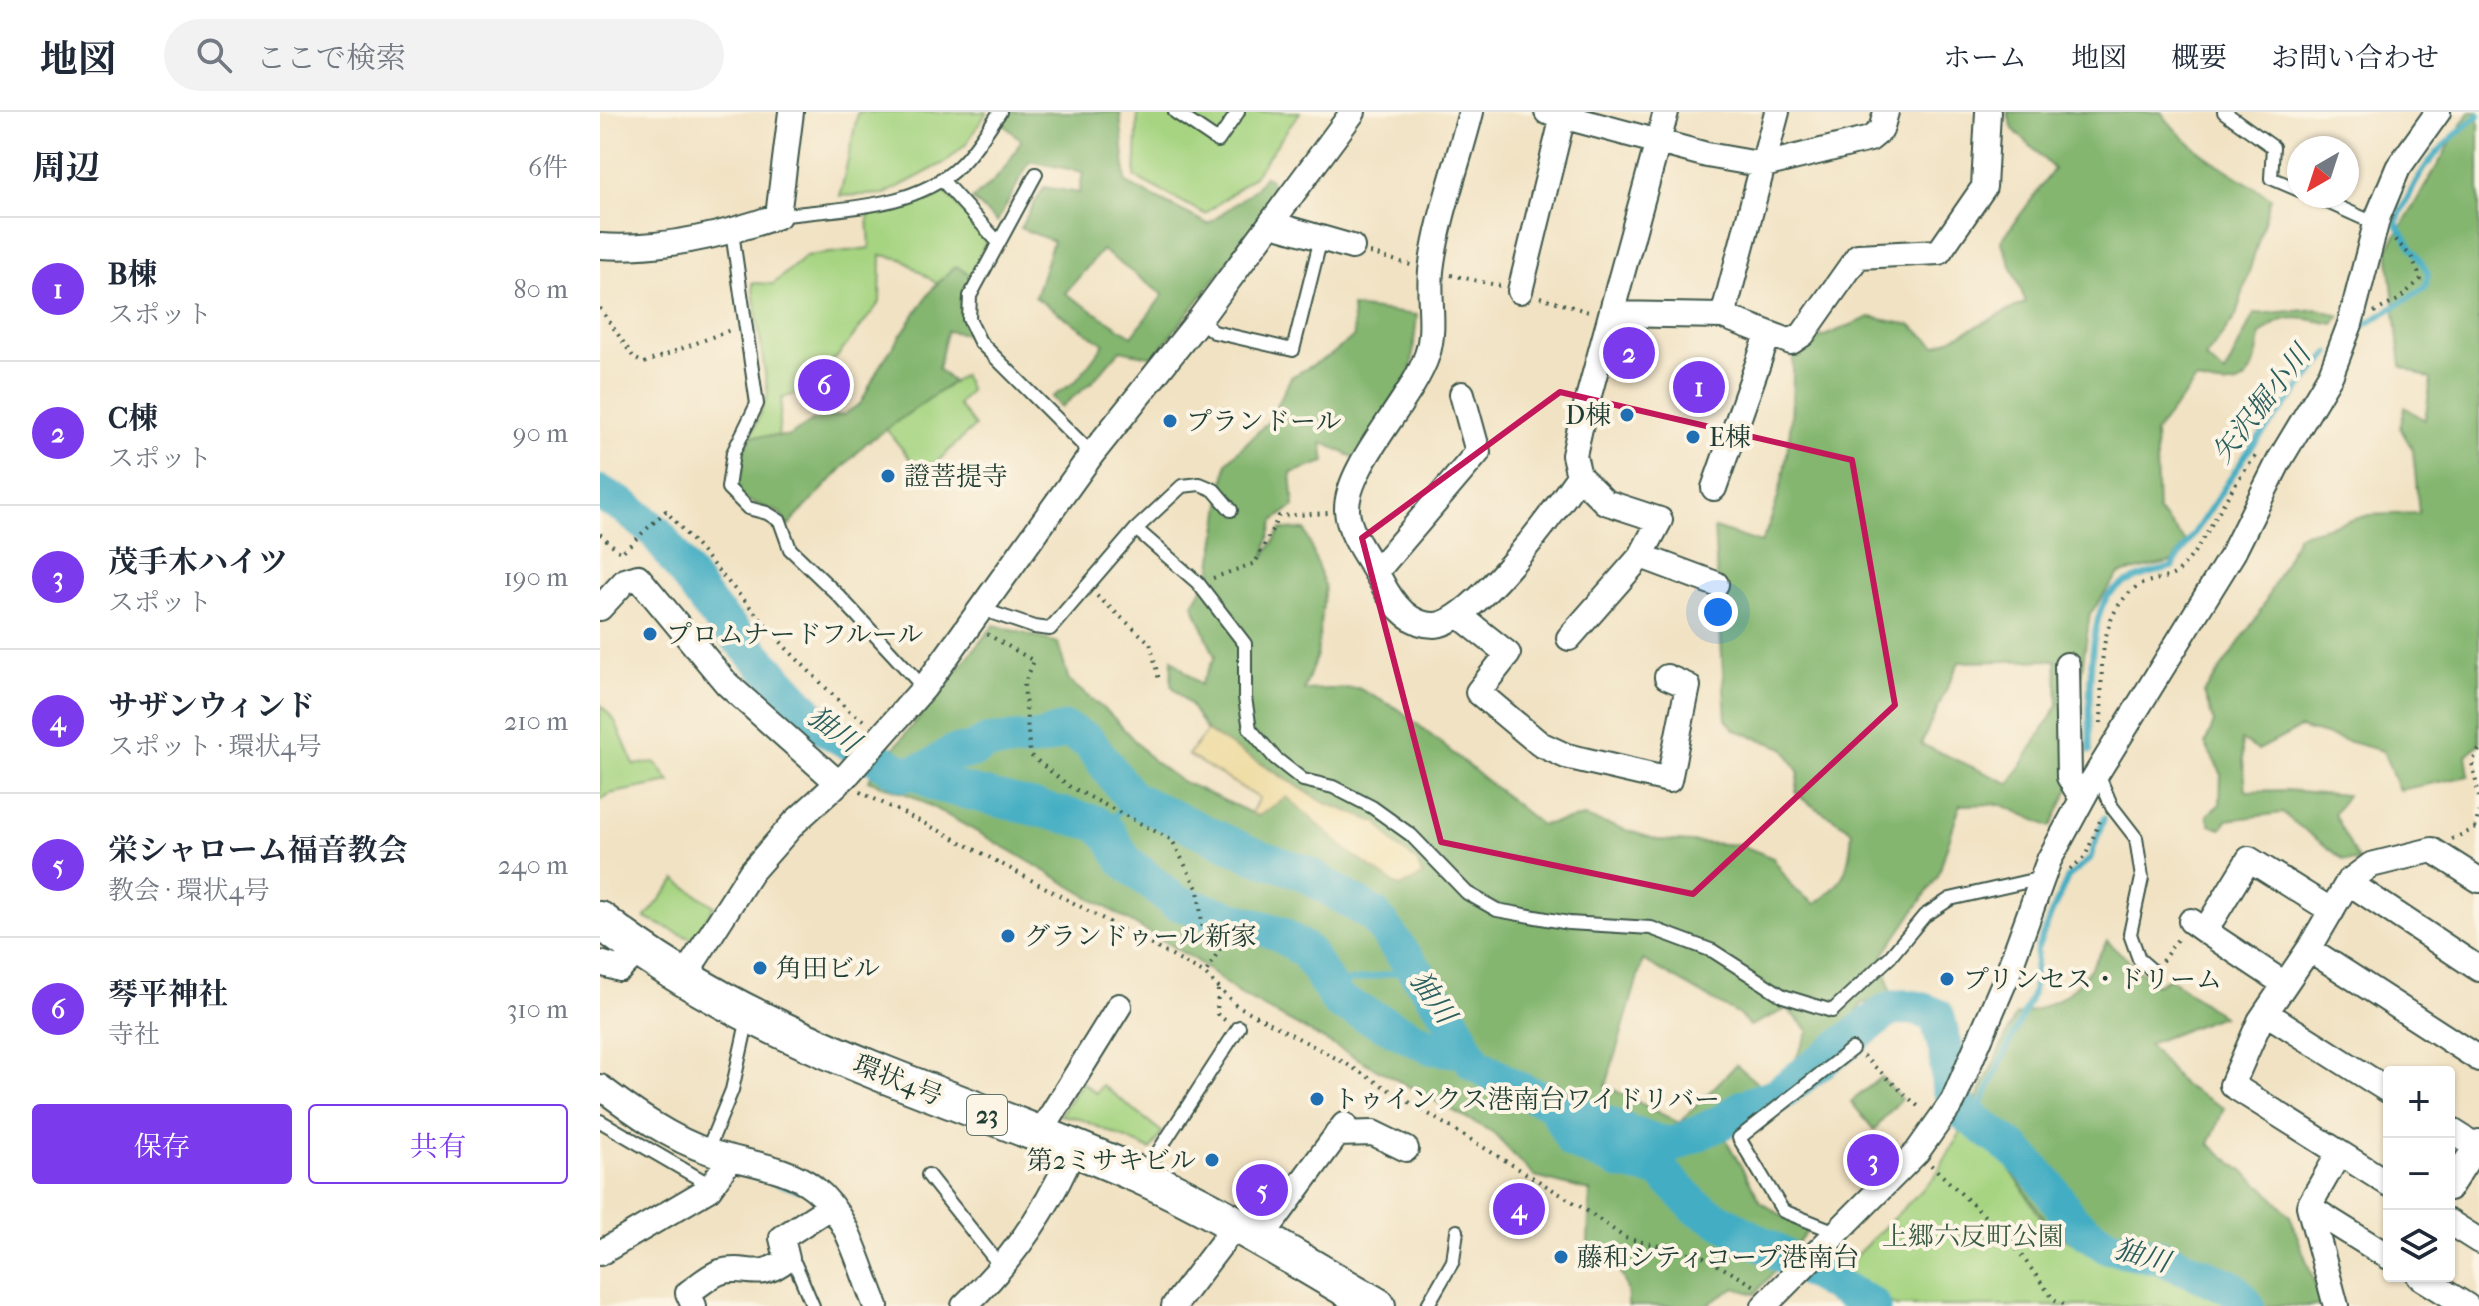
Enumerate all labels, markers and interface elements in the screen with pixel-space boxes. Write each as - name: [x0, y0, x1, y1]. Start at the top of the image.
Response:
- search box: [164, 19, 724, 91]
- icon: search: [192, 33, 236, 77]
- text: 地図: [40, 37, 116, 82]
- text: ここで検索: [256, 41, 406, 76]
- text: ホーム: [1943, 41, 2027, 74]
- text: 地図: [2071, 41, 2127, 74]
- text: 概要: [2171, 41, 2227, 74]
- text: お問い合わせ: [2271, 41, 2439, 74]
- north arrow: [2287, 136, 2359, 208]
- text: 周辺: [32, 148, 100, 188]
- text: 6件: [528, 152, 568, 183]
- text: B棟: [108, 257, 158, 292]
- text: 1: [53, 274, 63, 305]
- text: 80 m: [513, 274, 568, 305]
- text: スポット: [108, 299, 212, 330]
- pin: 2: [1603, 323, 1655, 383]
- water label: 矢沢掘小川: [2205, 336, 2319, 469]
- pin: 6: [798, 355, 850, 415]
- pin: 1: [1673, 357, 1725, 417]
- place label: D棟: [1565, 400, 1611, 431]
- text: C棟: [108, 401, 158, 436]
- place label: プランドール: [1186, 406, 1341, 437]
- marker: D棟: [1618, 406, 1636, 424]
- marker: プランドール: [1161, 412, 1179, 430]
- text: 2: [51, 418, 65, 449]
- text: 90 m: [513, 418, 568, 449]
- place label: E棟: [1709, 422, 1751, 453]
- marker: E棟: [1684, 428, 1702, 446]
- text: スポット: [108, 443, 212, 474]
- place label: 證菩提寺: [904, 461, 1008, 492]
- marker: 證菩提寺: [879, 467, 897, 485]
- text: 茂手木ハイツ: [108, 545, 288, 580]
- text: 3: [53, 562, 63, 593]
- text: 190 m: [504, 562, 568, 593]
- text: スポット: [108, 587, 212, 618]
- your location: [1698, 592, 1738, 632]
- place label: プロムナードフルール: [666, 619, 923, 650]
- marker: プロムナードフルール: [641, 625, 659, 643]
- text: サザンウィンド: [108, 689, 316, 724]
- water label: 㹨川: [802, 699, 869, 761]
- text: 4: [50, 706, 66, 737]
- text: 210 m: [504, 706, 568, 737]
- text: スポット · 環状4号: [108, 731, 322, 762]
- text: 栄シャローム福音教会: [108, 833, 407, 868]
- text: 5: [52, 850, 64, 881]
- text: 240 m: [498, 850, 568, 881]
- text: 教会 · 環状4号: [108, 875, 270, 906]
- place label: グランドゥール新家: [1024, 921, 1257, 952]
- marker: グランドゥール新家: [999, 927, 1017, 945]
- place label: 角田ビル: [776, 953, 880, 984]
- marker: 角田ビル: [751, 959, 769, 977]
- place label: プリンセス・ドリーム: [1963, 964, 2222, 995]
- water label: 㹨川: [1403, 965, 1464, 1032]
- marker: プリンセス・ドリーム: [1938, 970, 1956, 988]
- text: 琴平神社: [108, 977, 228, 1012]
- text: 6: [51, 994, 65, 1025]
- text: 310 m: [507, 994, 568, 1025]
- text: 寺社: [108, 1019, 160, 1050]
- street label: 環状4号: [849, 1048, 947, 1112]
- map controls: [2383, 1066, 2455, 1282]
- button: +: [2383, 1066, 2455, 1138]
- place label: トゥインクス港南台ワイドリバー: [1333, 1084, 1720, 1115]
- marker: トゥインクス港南台ワイドリバー: [1308, 1090, 1326, 1108]
- road number: 23: [967, 1095, 1007, 1135]
- button: 保存: [32, 1104, 292, 1184]
- button: 共有: [308, 1104, 568, 1184]
- pin: 3: [1847, 1130, 1899, 1190]
- button: −: [2383, 1138, 2455, 1210]
- place label: 第2ミサキビル: [1027, 1145, 1196, 1176]
- marker: 第2ミサキビル: [1203, 1151, 1221, 1169]
- pin: 5: [1236, 1160, 1288, 1220]
- pin: 4: [1493, 1179, 1545, 1239]
- button: layers: [2383, 1210, 2455, 1282]
- park label: 上郷六反町公園: [1882, 1221, 2064, 1252]
- water label: 㹨川: [2111, 1231, 2176, 1279]
- place label: 藤和シティコープ港南台: [1577, 1242, 1860, 1273]
- marker: 藤和シティコープ港南台: [1552, 1248, 1570, 1266]

